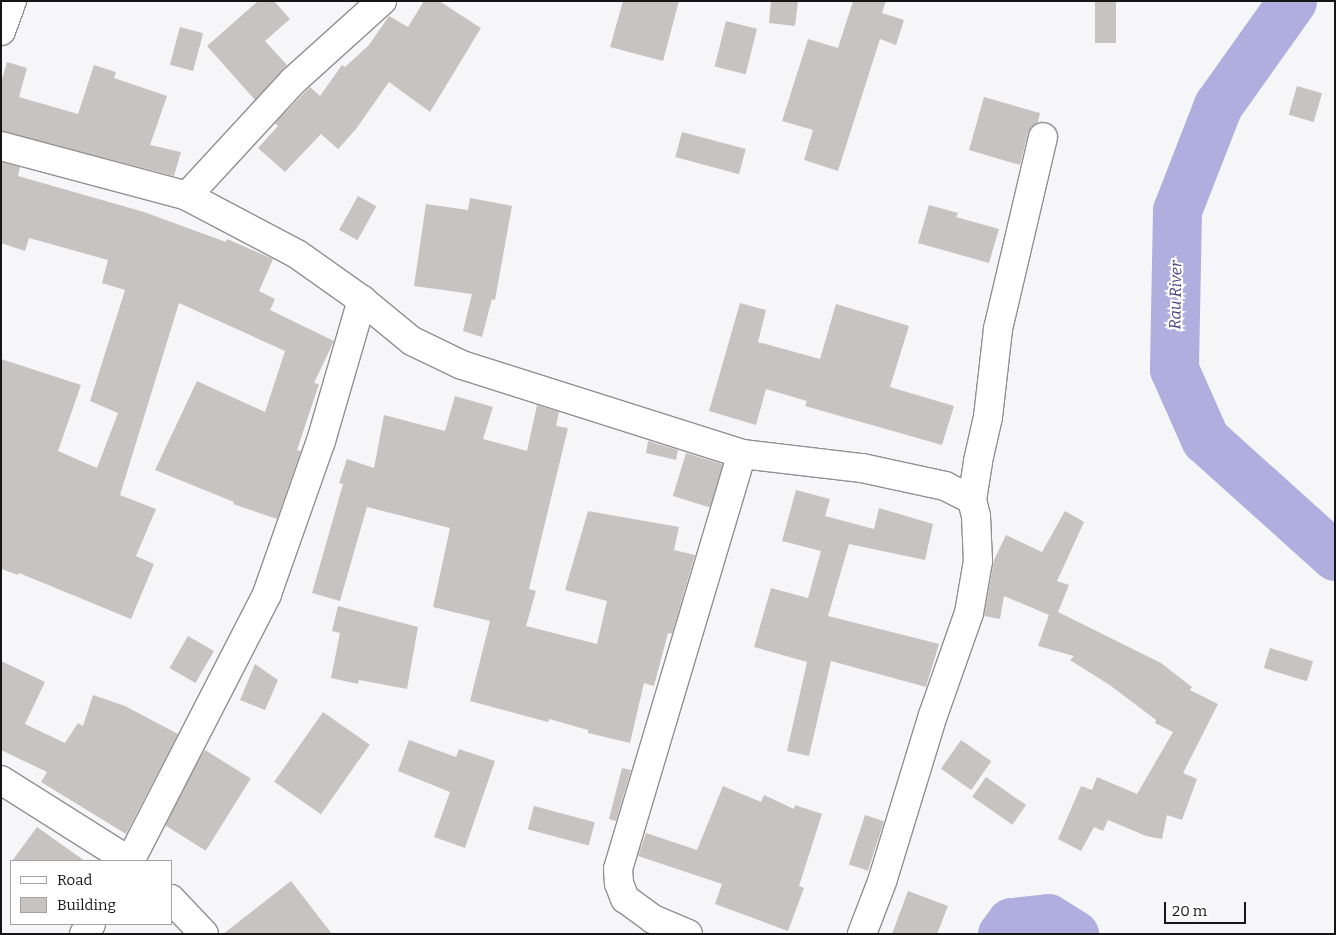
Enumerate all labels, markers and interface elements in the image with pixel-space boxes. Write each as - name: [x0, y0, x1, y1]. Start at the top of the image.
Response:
- water label: Rau River: [1166, 261, 1186, 329]
- legend: [10, 860, 172, 925]
- text: Road: [57, 871, 92, 889]
- scale bar: [1166, 892, 1248, 924]
- text: Building: [57, 896, 116, 914]
- text: 20 m: [1172, 902, 1207, 920]

